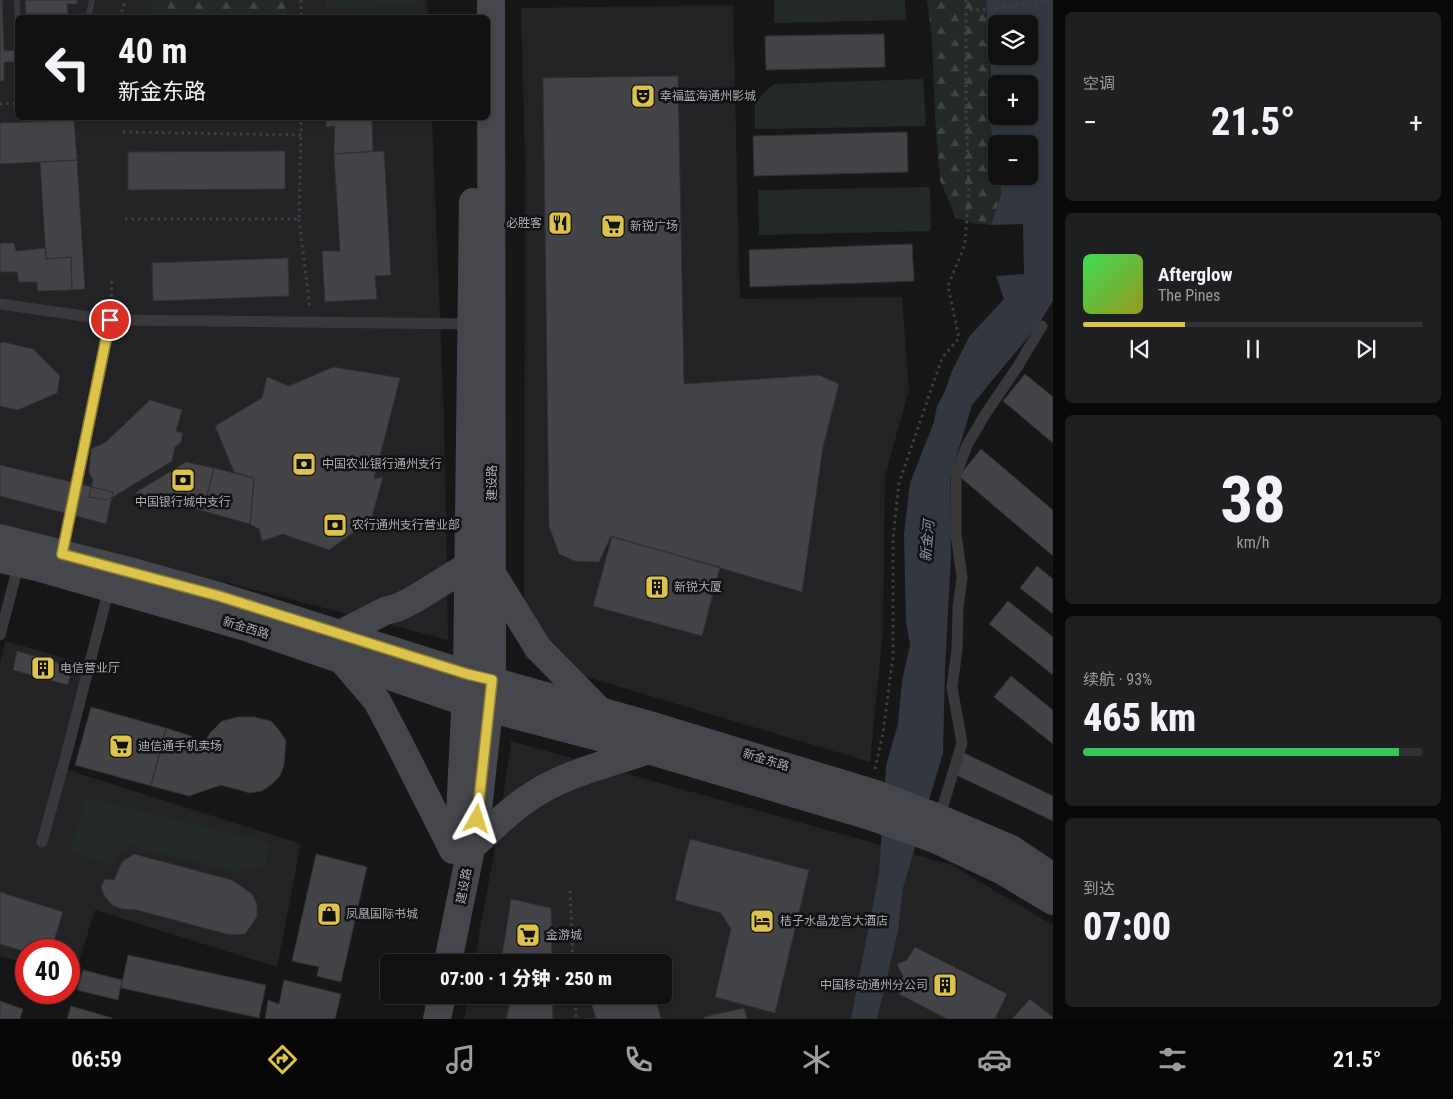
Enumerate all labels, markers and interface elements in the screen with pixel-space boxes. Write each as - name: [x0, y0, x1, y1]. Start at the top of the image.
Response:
- map controls: [988, 15, 1038, 185]
- button: layers: [988, 15, 1038, 65]
- text: 40 m: [118, 31, 187, 72]
- icon: left: [35, 35, 100, 100]
- text: 空调: [1083, 74, 1115, 93]
- button: +: [988, 75, 1038, 125]
- text: 新金东路: [118, 79, 206, 104]
- theatre icon: 幸福蓝海通州影城: [630, 83, 656, 109]
- place label: 幸福蓝海通州影城: [660, 89, 756, 103]
- text: 21.5°: [1211, 100, 1295, 144]
- text: −: [1083, 106, 1097, 139]
- text: +: [1409, 106, 1423, 139]
- button: −: [988, 135, 1038, 185]
- restaurant icon: 必胜客: [547, 210, 573, 236]
- supermarket icon: 新锐广场: [600, 213, 626, 239]
- place label: 必胜客: [506, 216, 542, 230]
- place label: 新锐广场: [630, 219, 678, 233]
- text: Afterglow: [1158, 263, 1232, 286]
- text: The Pines: [1158, 286, 1220, 305]
- pin: [89, 299, 131, 341]
- icon: arrive: [96, 306, 124, 334]
- icon: previous: [1126, 335, 1154, 363]
- icon: pause: [1239, 335, 1267, 363]
- icon: next: [1352, 335, 1380, 363]
- bank icon: 中国农业银行通州支行: [291, 451, 317, 477]
- place label: 中国农业银行通州支行: [322, 457, 442, 471]
- text: 38: [1220, 462, 1286, 538]
- street label: 建设路: [485, 465, 499, 501]
- bank icon: 中国银行城中支行: [170, 467, 196, 493]
- place label: 中国银行城中支行: [135, 495, 231, 509]
- bank icon: 农行通州支行营业部: [322, 512, 348, 538]
- water label: 新金河: [917, 516, 937, 563]
- place label: 农行通州支行营业部: [352, 518, 460, 532]
- text: km/h: [1237, 533, 1269, 552]
- building icon: 新锐大厦: [644, 574, 670, 600]
- place label: 新锐大厦: [674, 580, 722, 594]
- street label: 新金西路: [221, 614, 271, 642]
- building icon: 电信营业厅: [30, 655, 56, 681]
- place label: 电信营业厅: [60, 661, 120, 675]
- text: 续航 · 93%: [1083, 670, 1152, 689]
- text: 465 km: [1083, 696, 1196, 740]
- supermarket icon: 迪信通手机卖场: [108, 733, 134, 759]
- place label: 迪信通手机卖场: [138, 739, 222, 753]
- street label: 新金东路: [741, 746, 791, 774]
- position arrow: [450, 792, 502, 844]
- street label: 建设路: [454, 867, 474, 905]
- text: 到达: [1083, 879, 1115, 898]
- shop icon: 凤凰国际书城: [316, 901, 342, 927]
- text: 07:00: [1083, 905, 1171, 949]
- place label: 凤凰国际书城: [346, 907, 418, 921]
- hotel icon: 桔子水晶龙宫大酒店: [749, 908, 775, 934]
- place label: 桔子水晶龙宫大酒店: [780, 914, 888, 928]
- supermarket icon: 金游城: [515, 922, 541, 948]
- place label: 金游城: [546, 928, 582, 942]
- speed limit sign: 40: [15, 939, 80, 1004]
- text: 07:00 · 1 分钟 · 250 m: [440, 967, 612, 990]
- building icon: 中国移动通州分公司: [932, 972, 958, 998]
- place label: 中国移动通州分公司: [820, 978, 928, 992]
- icon: directions: [265, 1042, 300, 1077]
- icon: music: [443, 1042, 478, 1077]
- icon: phone: [621, 1042, 656, 1077]
- icon: climate: [799, 1042, 834, 1077]
- icon: car: [977, 1042, 1012, 1077]
- icon: filters: [1155, 1042, 1190, 1077]
- text: 06:59: [72, 1047, 122, 1072]
- text: 21.5°: [1333, 1047, 1381, 1072]

